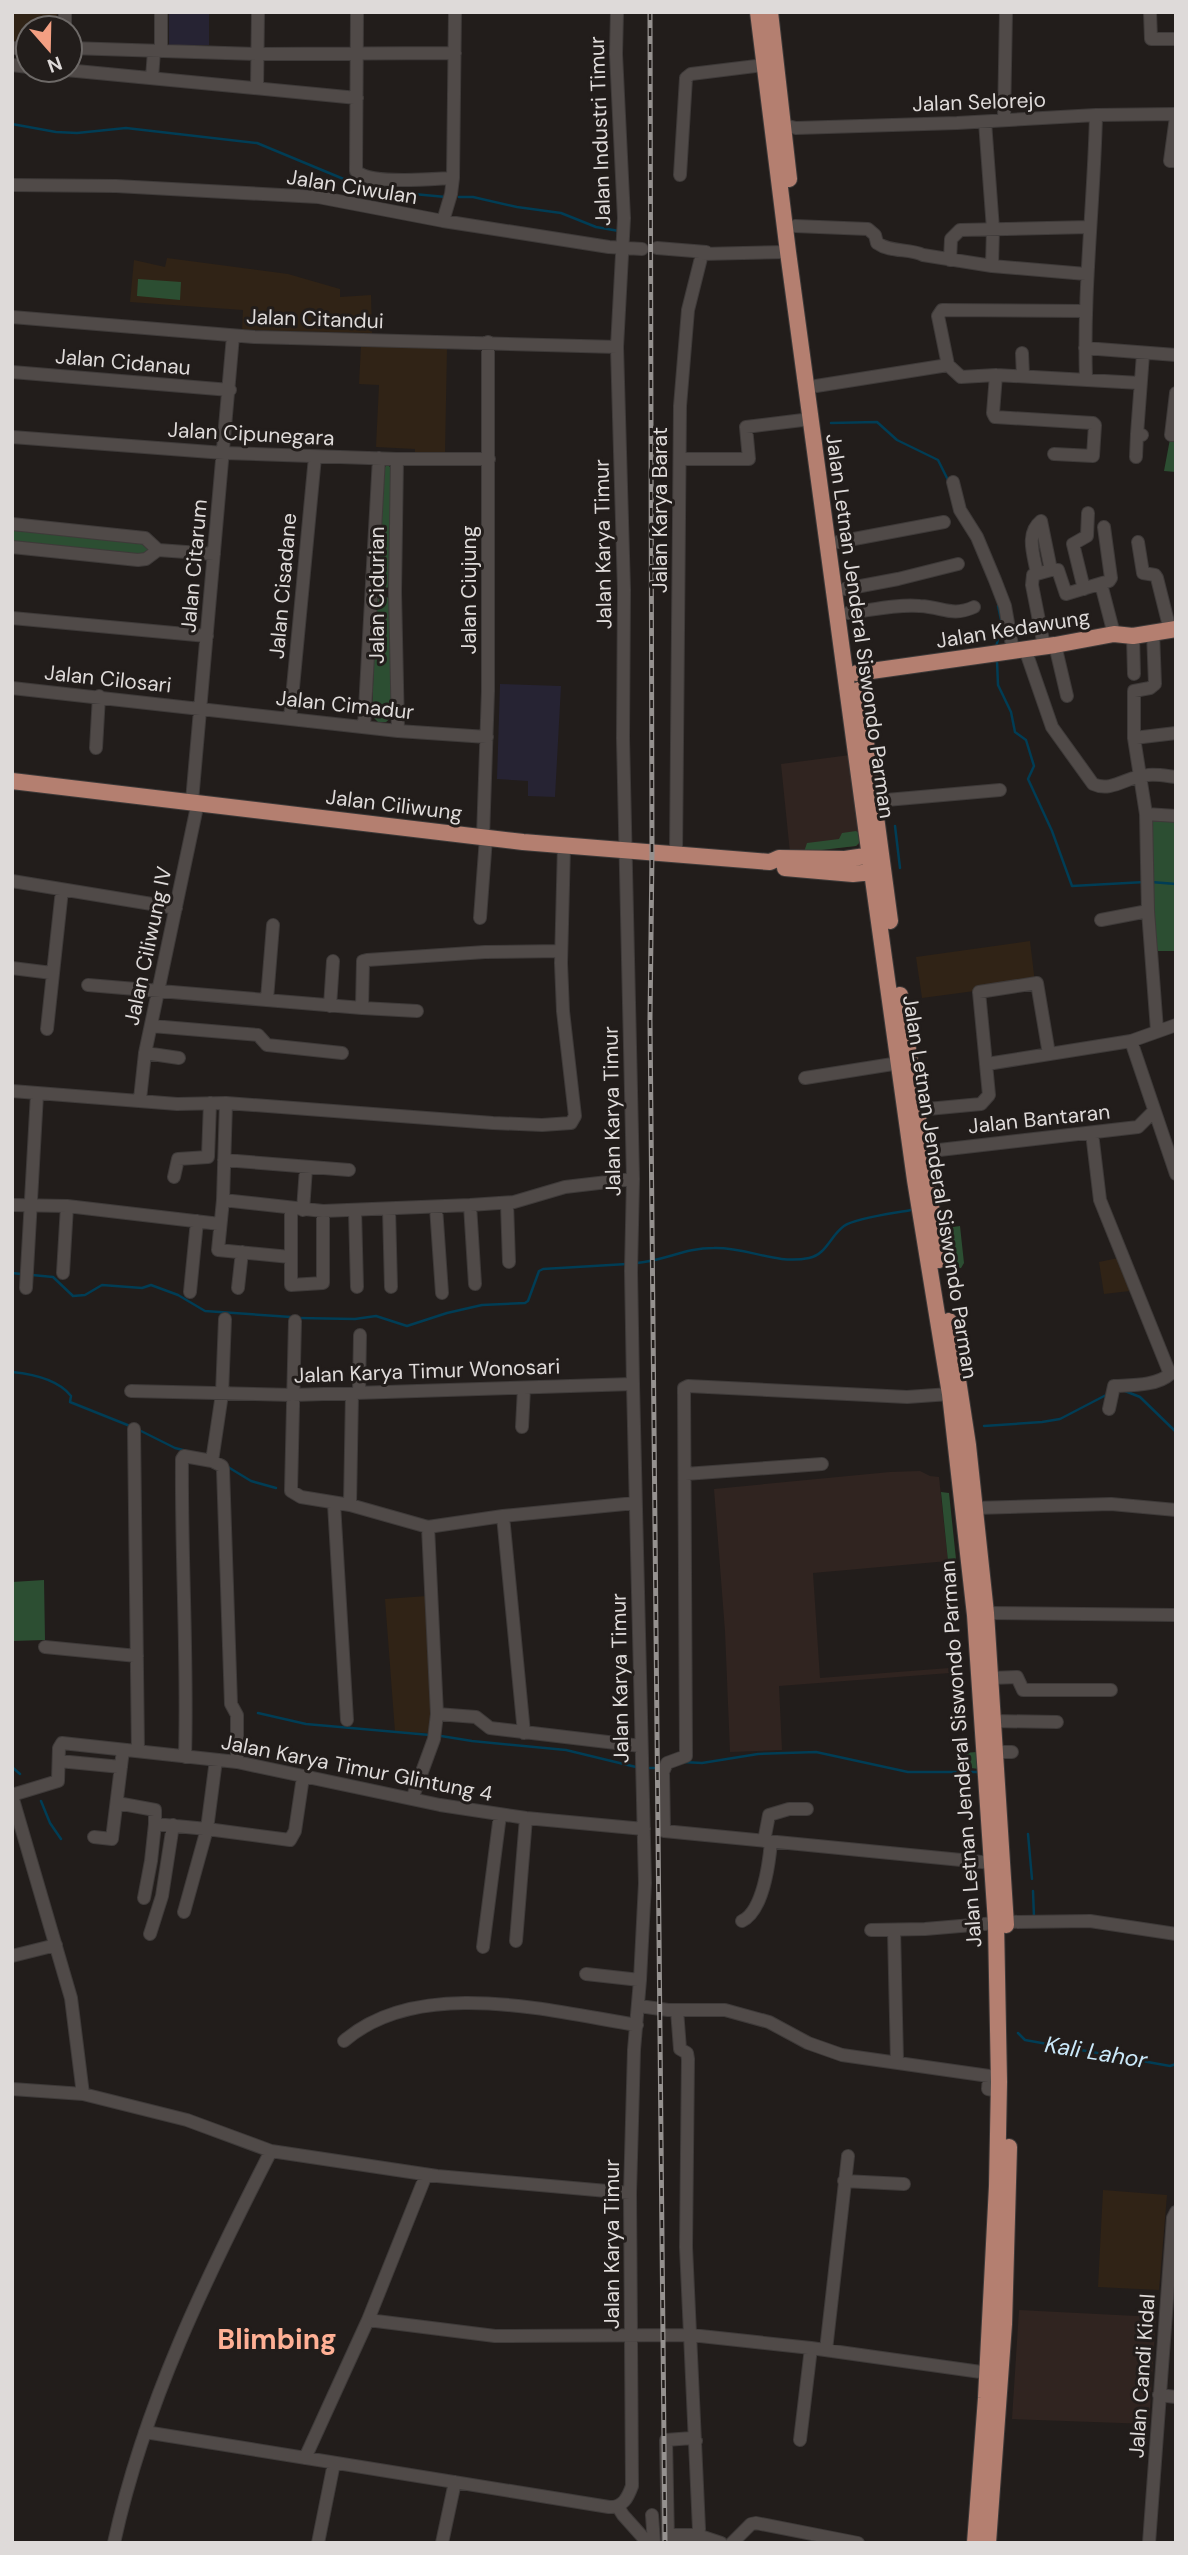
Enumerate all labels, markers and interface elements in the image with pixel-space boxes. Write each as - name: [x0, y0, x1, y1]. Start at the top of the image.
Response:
- north arrow: [14, 14, 84, 84]
- street label: Jalan Industri Timur: [583, 35, 617, 226]
- text: N: [44, 50, 65, 79]
- street label: Jalan Selorejo: [912, 86, 1046, 118]
- street label: Jalan Ciwulan: [285, 163, 419, 211]
- street label: Jalan Citandui: [246, 303, 384, 335]
- street label: Jalan Cidanau: [54, 342, 192, 382]
- street label: Jalan Cipunegara: [167, 416, 335, 452]
- street label: Jalan Karya Barat: [646, 427, 674, 593]
- street label: Jalan Letnan Jenderal Siswondo Parman: [819, 432, 901, 820]
- street label: Jalan Karya Timur: [588, 459, 618, 629]
- street label: Jalan Citarum: [174, 498, 214, 634]
- street label: Jalan Cisadane: [263, 512, 303, 660]
- street label: Jalan Ciujung: [455, 525, 483, 654]
- street label: Jalan Cidurian: [363, 526, 391, 664]
- street label: Jalan Kedawung: [934, 603, 1092, 655]
- street label: Jalan Cilosari: [43, 658, 173, 700]
- street label: Jalan Cimadur: [274, 684, 416, 726]
- street label: Jalan Ciliwung: [324, 783, 464, 827]
- street label: Jalan Ciliwung IV: [117, 864, 179, 1028]
- street label: Jalan Letnan Jenderal Siswondo Parman: [896, 993, 984, 1381]
- street label: Jalan Karya Timur: [597, 1026, 627, 1196]
- street label: Jalan Bantaran: [967, 1098, 1111, 1140]
- street label: Jalan Karya Timur Wonosari: [293, 1352, 561, 1390]
- street label: Jalan Letnan Jenderal Siswondo Parman: [933, 1559, 989, 1949]
- street label: Jalan Karya Timur: [605, 1593, 635, 1763]
- street label: Jalan Karya Timur Glintung 4: [219, 1728, 495, 1808]
- water label: Kali Lahor: [1043, 2029, 1151, 2075]
- street label: Jalan Karya Timur: [598, 2159, 626, 2329]
- street label: Jalan Candi Kidal: [1122, 2293, 1162, 2459]
- district label: Blimbing: [217, 2321, 337, 2358]

